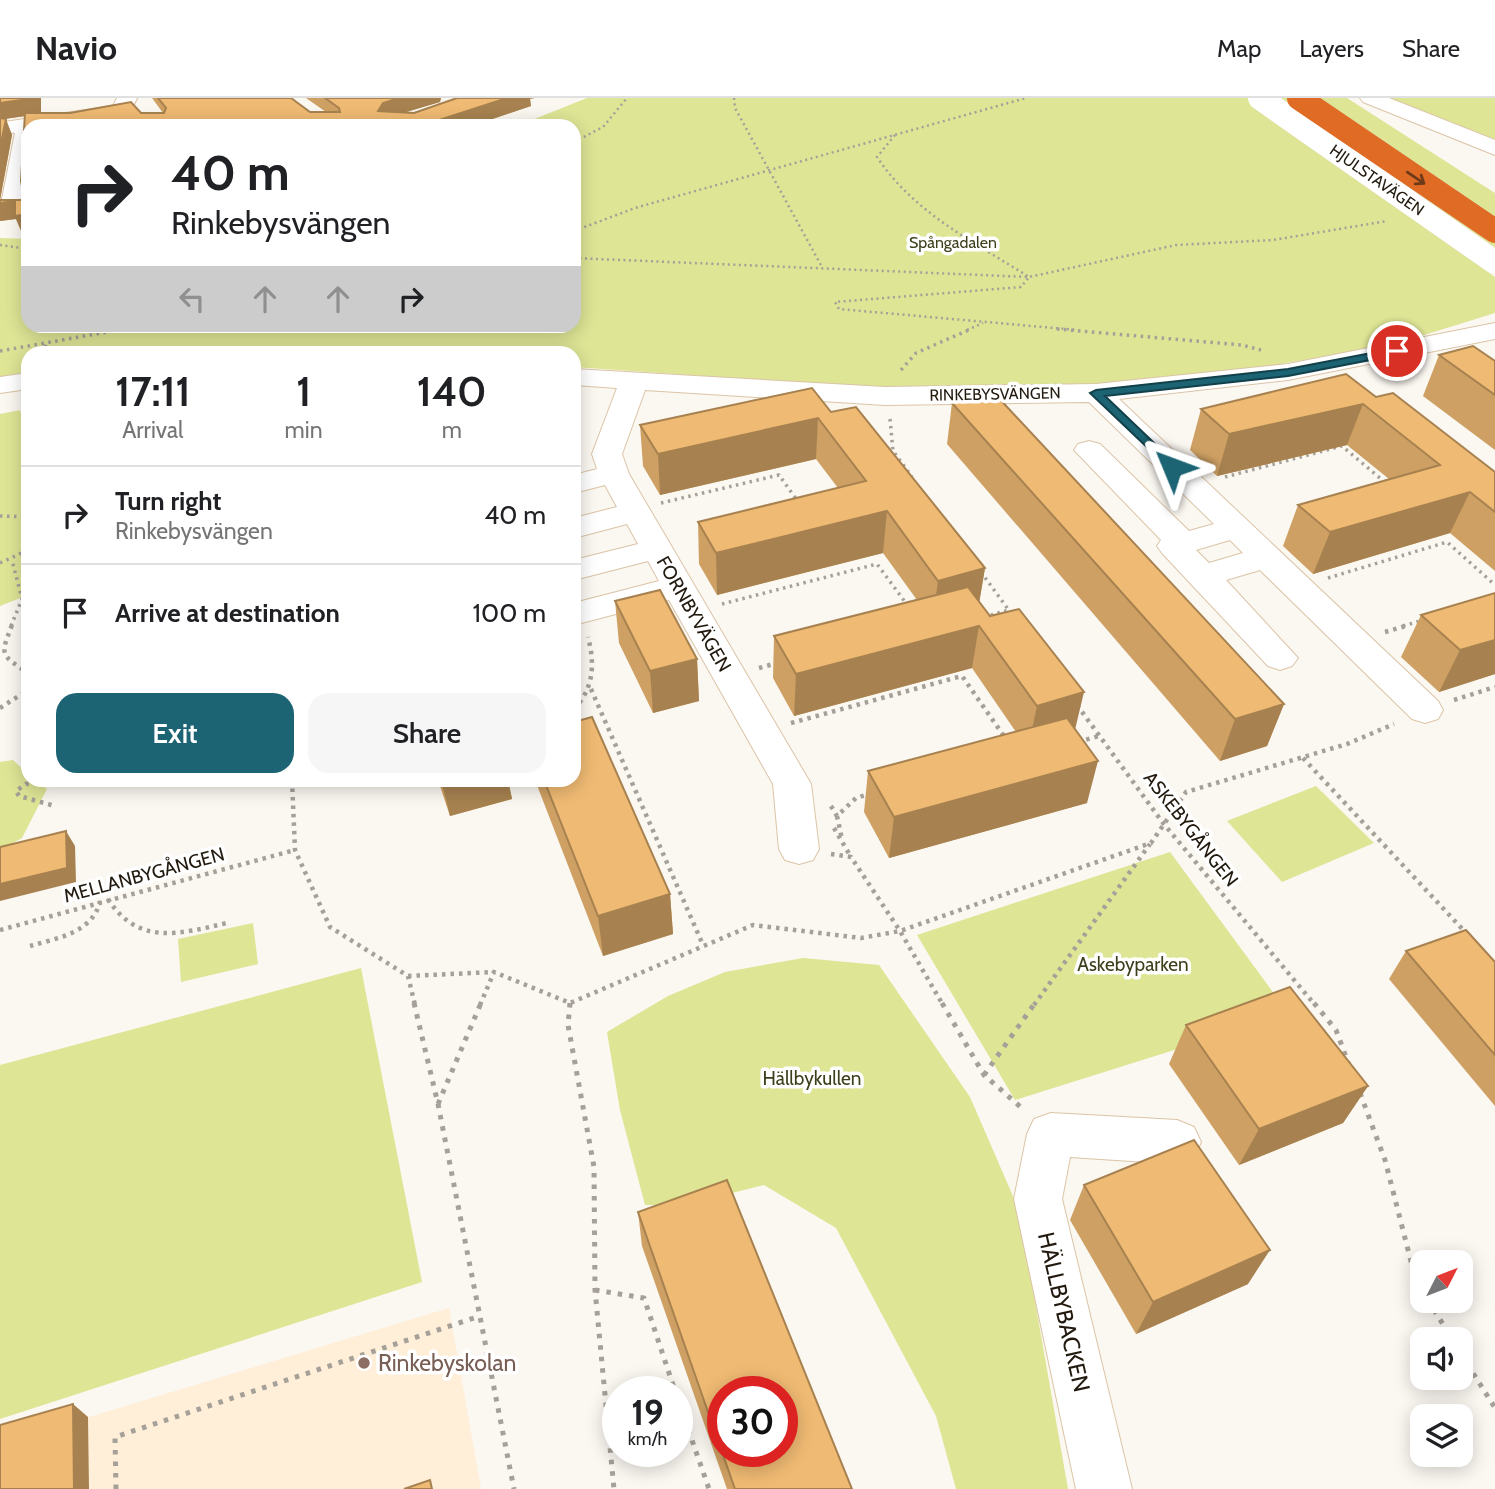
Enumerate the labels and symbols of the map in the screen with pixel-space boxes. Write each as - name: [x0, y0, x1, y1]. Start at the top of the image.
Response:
- street label: HJULSTAVÄGEN: [1326, 141, 1428, 219]
- one-way arrow: [1406, 171, 1425, 185]
- park label: Spångadalen: [909, 233, 997, 252]
- pin: [1367, 321, 1427, 381]
- street label: RINKEBYSVÄNGEN: [929, 383, 1061, 405]
- position arrow: [1135, 430, 1209, 504]
- street label: FORNBYVÄGEN: [652, 552, 736, 676]
- street label: ASKEBYGÅNGEN: [1139, 766, 1244, 891]
- street label: MELLANBYGÅNGEN: [61, 841, 227, 908]
- park label: Askebyparken: [1077, 953, 1189, 976]
- park label: Hällbykullen: [763, 1067, 861, 1090]
- street label: HÄLLBYBACKEN: [1032, 1229, 1096, 1395]
- north arrow: [1410, 1250, 1474, 1312]
- place label: Rinkebyskolan: [378, 1349, 516, 1377]
- marker: Rinkebyskolan: [356, 1355, 372, 1371]
- speed limit sign: 30: [707, 1376, 798, 1467]

